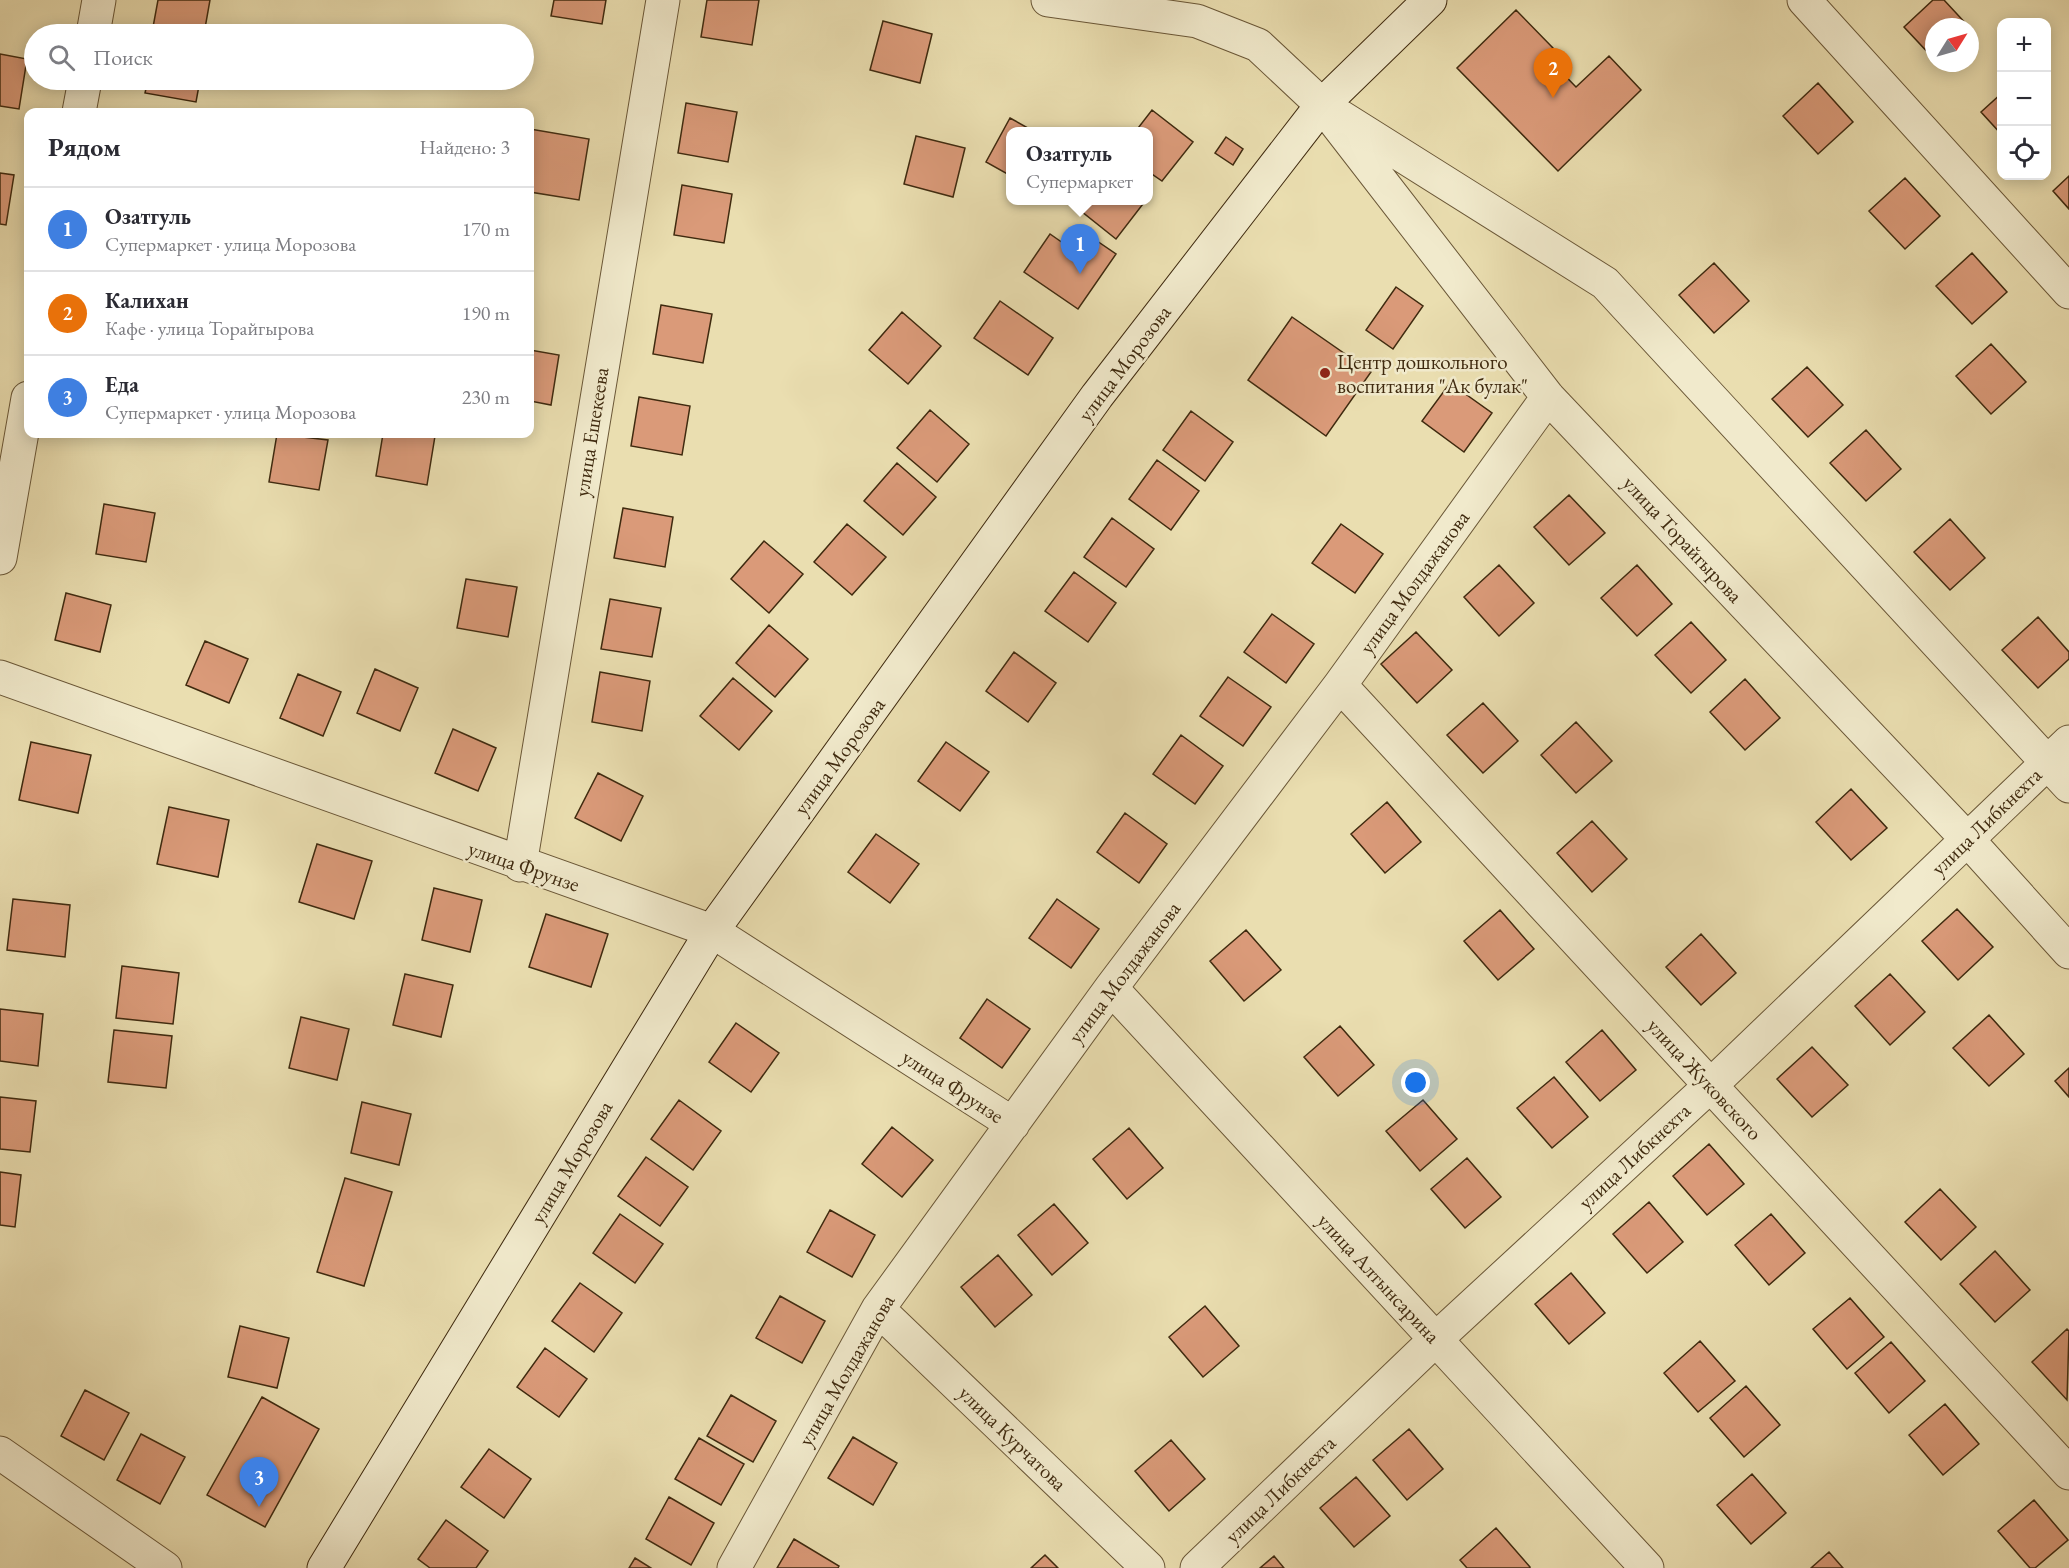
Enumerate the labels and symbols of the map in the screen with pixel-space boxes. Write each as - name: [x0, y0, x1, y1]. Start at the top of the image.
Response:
- north arrow: [1925, 18, 1979, 72]
- pin: 2: [1534, 48, 1572, 98]
- pin: 1: [1060, 224, 1100, 274]
- street label: улица Морозова: [1071, 299, 1177, 427]
- place label: Центр дошкольного воспитания "Ак булак": [1337, 348, 1528, 399]
- street label: улица Ешекеева: [567, 365, 615, 499]
- marker: Центр дошкольного воспитания "Ак булак": [1318, 366, 1332, 380]
- street label: улица Торайгырова: [1617, 470, 1749, 609]
- street label: улица Молдажанова: [1353, 505, 1475, 659]
- street label: улица Морозова: [787, 691, 891, 820]
- street label: улица Либкнехта: [1925, 761, 2048, 881]
- street label: улица Фрунзе: [465, 834, 583, 898]
- street label: улица Молдажанова: [1062, 895, 1187, 1048]
- street label: улица Жуковского: [1642, 1012, 1768, 1146]
- street label: улица Фрунзе: [897, 1043, 1009, 1129]
- your location: [1401, 1068, 1430, 1097]
- street label: улица Морозова: [524, 1095, 619, 1228]
- street label: улица Либкнехта: [1572, 1097, 1696, 1215]
- street label: улица Алтынсарина: [1312, 1207, 1447, 1349]
- street label: улица Молдажанова: [792, 1289, 901, 1451]
- street label: улица Курчатова: [953, 1380, 1073, 1497]
- street label: улица Либкнехта: [1219, 1429, 1342, 1549]
- pin: 3: [240, 1458, 278, 1507]

